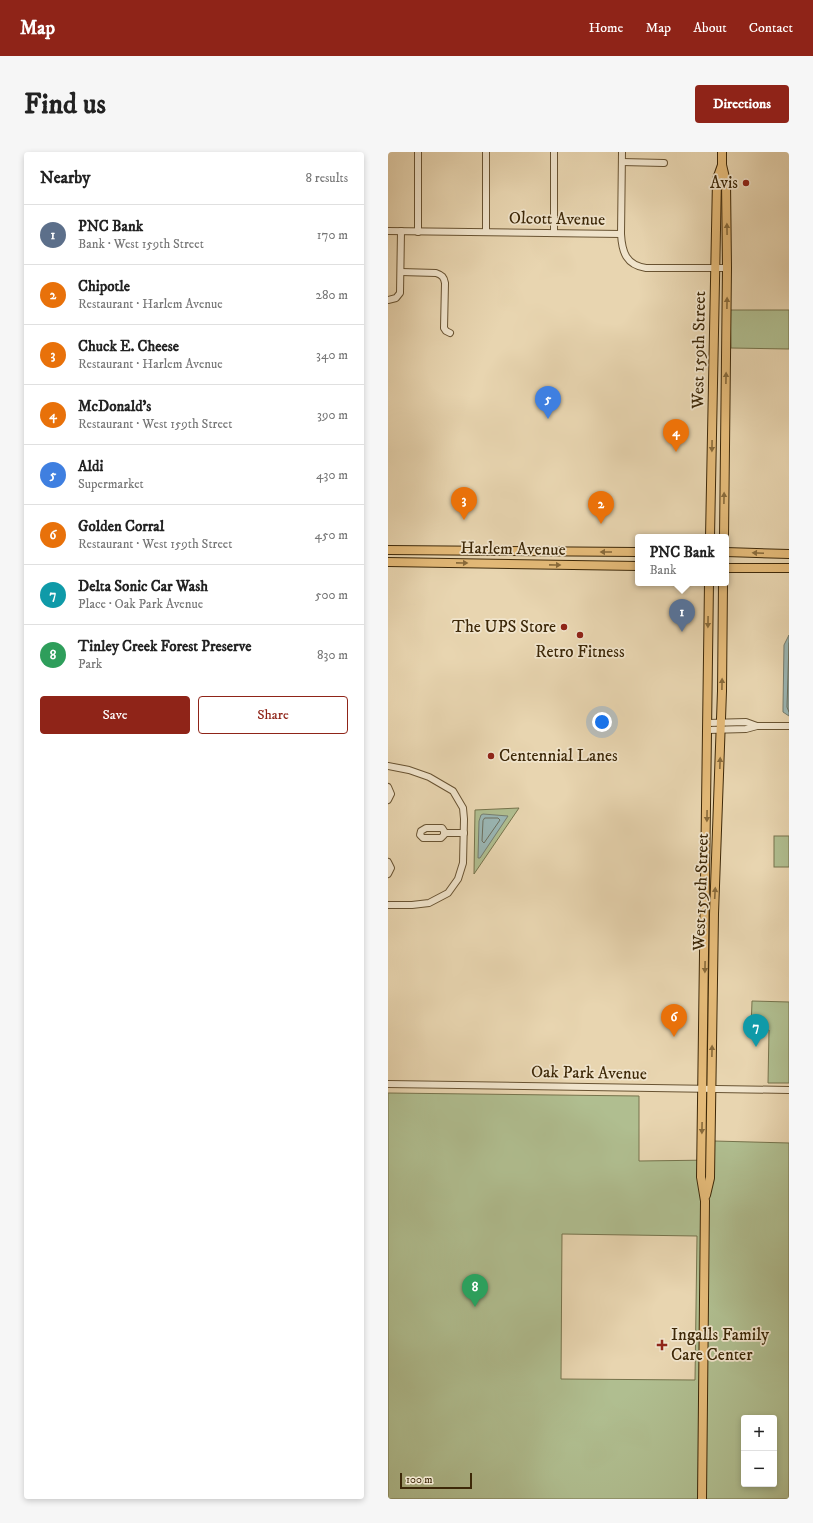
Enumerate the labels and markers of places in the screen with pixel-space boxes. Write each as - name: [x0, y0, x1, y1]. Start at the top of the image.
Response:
- place label: Avis: [710, 172, 738, 194]
- marker: Avis: [741, 178, 751, 188]
- pin: 5: [535, 386, 561, 419]
- pin: 4: [663, 419, 689, 452]
- pin: 3: [451, 487, 477, 520]
- pin: 2: [588, 491, 614, 524]
- pin: 1: [669, 599, 695, 632]
- place label: The UPS Store: [452, 616, 556, 638]
- marker: The UPS Store: [559, 622, 569, 632]
- marker: Retro Fitness: [575, 630, 585, 640]
- place label: Retro Fitness: [535, 641, 625, 663]
- place label: Centennial Lanes: [499, 745, 618, 767]
- marker: Centennial Lanes: [486, 751, 496, 761]
- pin: 6: [661, 1004, 687, 1037]
- pin: 7: [743, 1014, 769, 1047]
- pin: 8: [462, 1274, 488, 1307]
- place label: Ingalls Family Care Center: [671, 1324, 770, 1366]
- marker: Ingalls Family Care Center: [656, 1339, 668, 1351]

